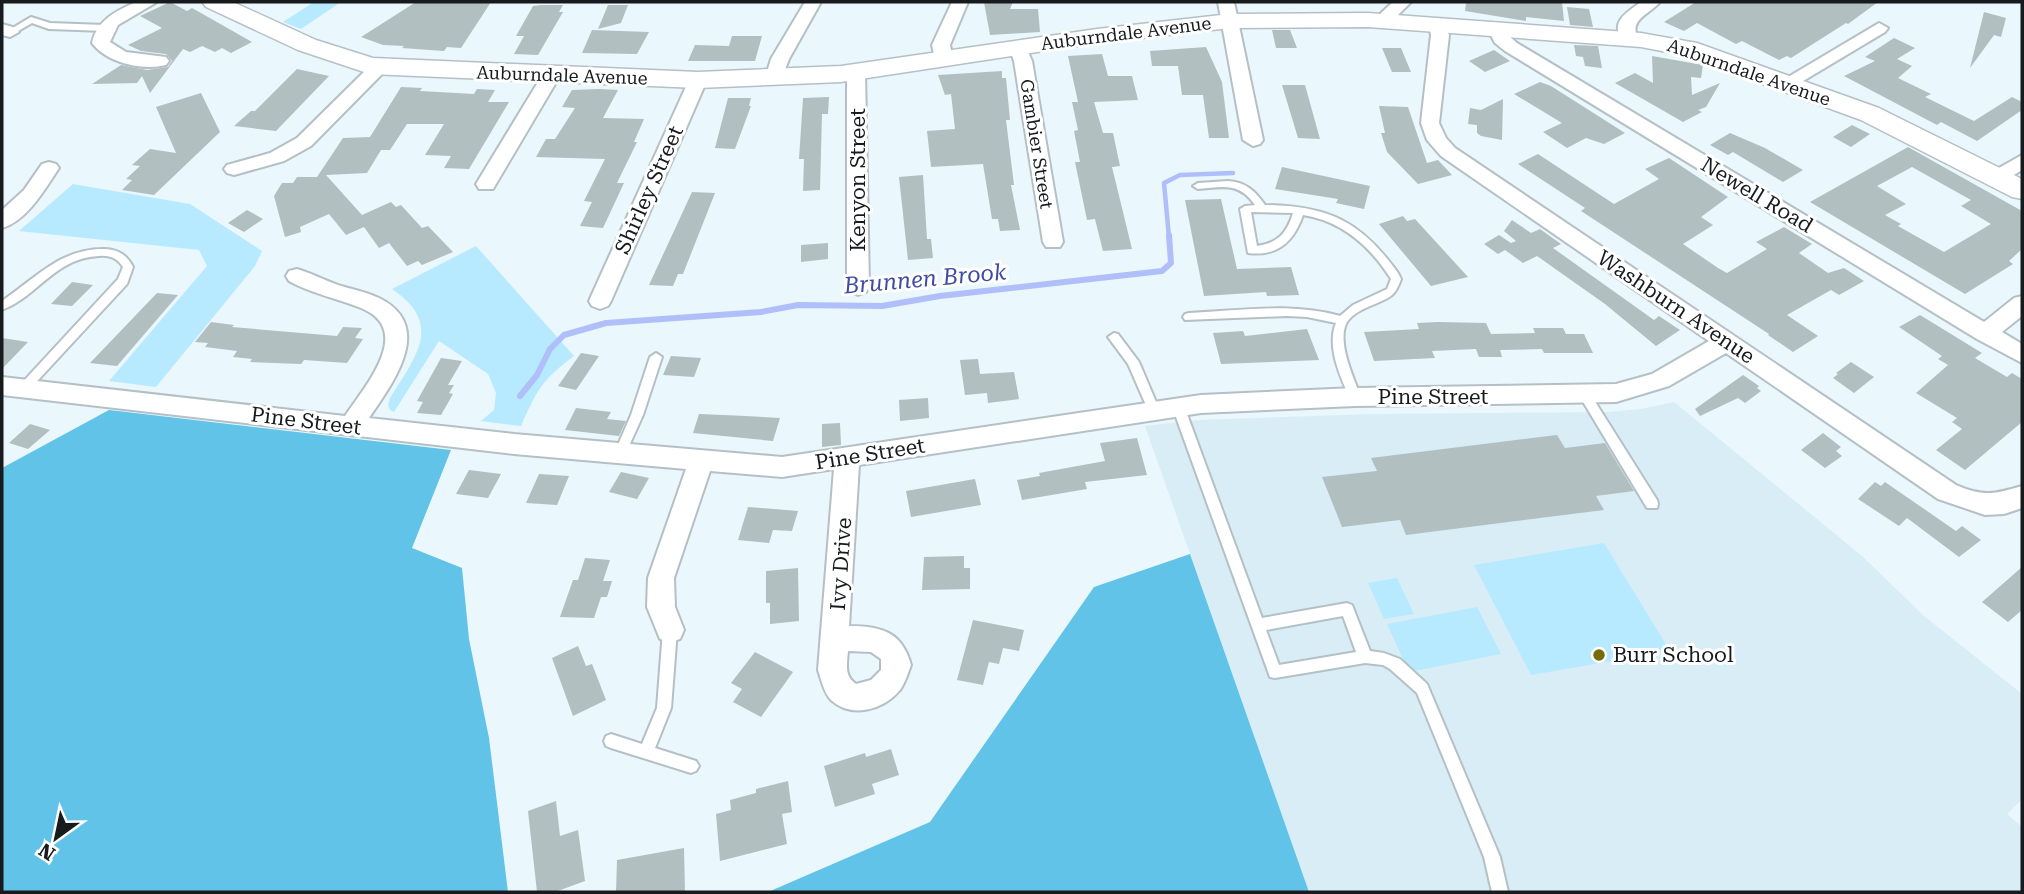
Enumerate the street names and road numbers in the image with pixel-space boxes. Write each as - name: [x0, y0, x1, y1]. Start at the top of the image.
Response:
- street label: Auburndale Avenue: [1040, 12, 1212, 54]
- street label: Auburndale Avenue: [1665, 34, 1834, 110]
- street label: Auburndale Avenue: [476, 62, 648, 88]
- street label: Gambier Street: [1016, 78, 1058, 211]
- street label: Kenyon Street: [846, 108, 870, 252]
- street label: Shirley Street: [610, 122, 688, 258]
- street label: Newell Road: [1697, 152, 1818, 238]
- street label: Washburn Avenue: [1593, 245, 1759, 369]
- street label: Pine Street: [1378, 385, 1489, 409]
- street label: Pine Street: [250, 402, 363, 440]
- street label: Pine Street: [813, 433, 927, 475]
- street label: Ivy Drive: [826, 517, 856, 611]

